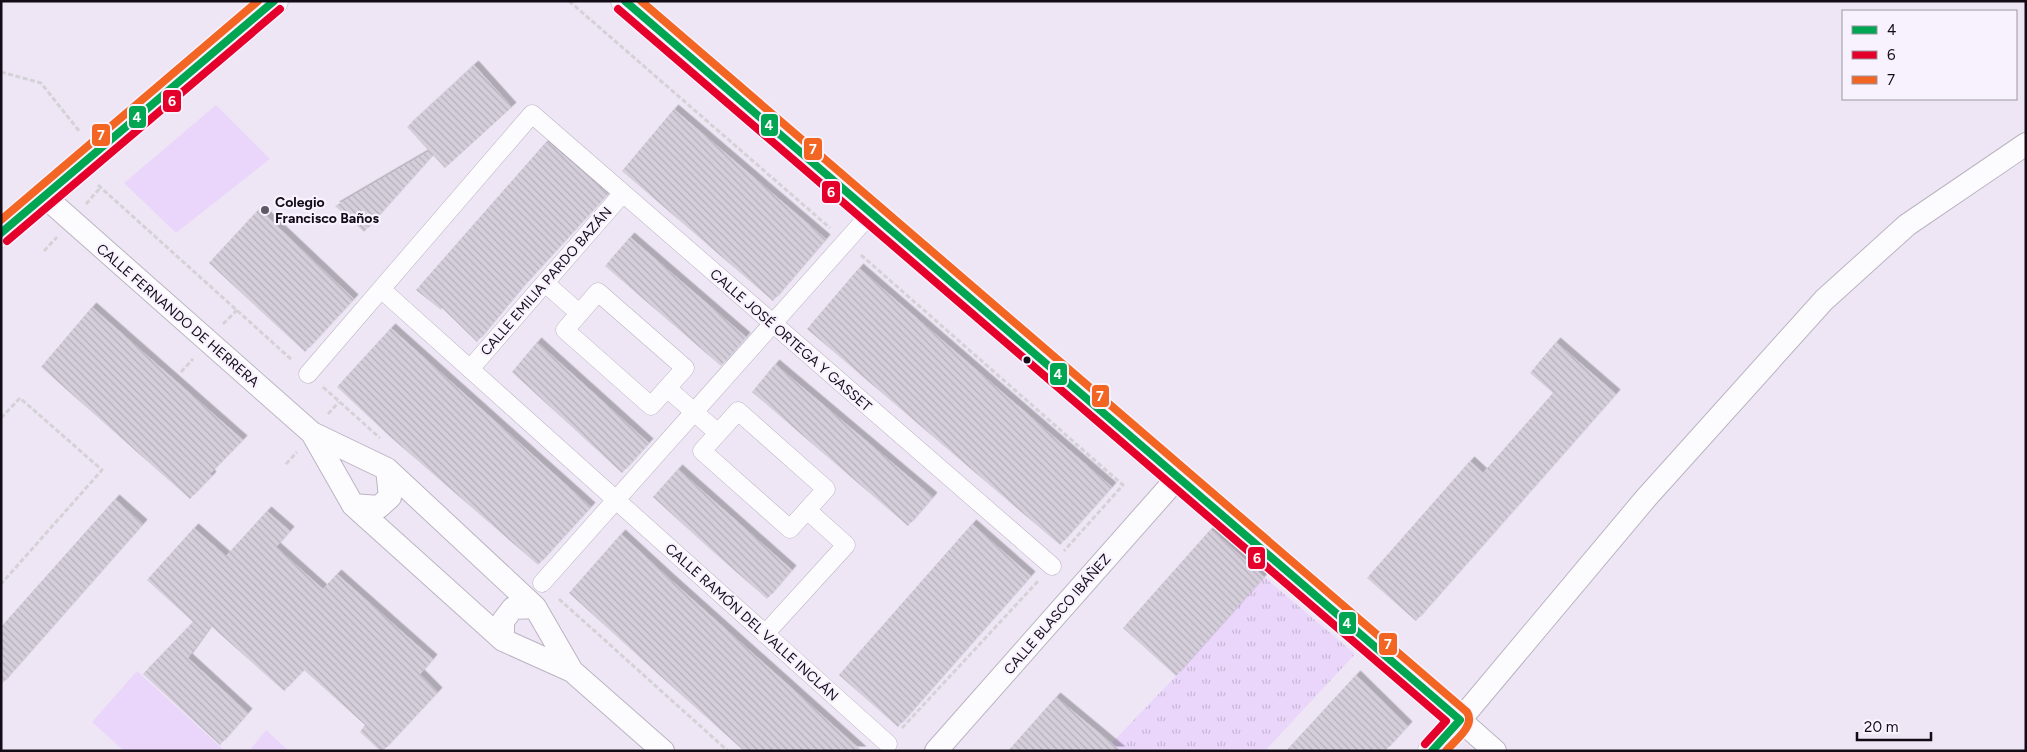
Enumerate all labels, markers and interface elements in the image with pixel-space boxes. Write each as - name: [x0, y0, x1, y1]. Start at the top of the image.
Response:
- legend: [1842, 10, 2017, 100]
- text: 4: [1887, 21, 1896, 39]
- text: 6: [1887, 46, 1896, 64]
- text: 7: [1887, 71, 1895, 89]
- line badge: 6: [162, 89, 182, 113]
- text: 6: [168, 93, 176, 110]
- line badge: 4: [128, 105, 147, 129]
- text: 4: [133, 109, 142, 126]
- line badge: 4: [760, 113, 779, 137]
- text: 4: [765, 117, 774, 134]
- line badge: 7: [91, 123, 111, 147]
- text: 7: [97, 127, 105, 144]
- line badge: 7: [803, 137, 823, 161]
- text: 7: [809, 141, 817, 158]
- line badge: 6: [821, 180, 841, 204]
- text: 6: [827, 184, 835, 201]
- place label: Colegio Francisco Baños: [275, 194, 379, 227]
- marker: Colegio Francisco Baños: [259, 204, 271, 216]
- street label: CALLE EMILIA PARDO BAZÁN: [477, 204, 616, 359]
- street label: CALLE FERNANDO DE HERRERA: [93, 240, 263, 391]
- street label: CALLE JOSÉ ORTEGA Y GASSET: [706, 266, 875, 415]
- unlabelled marker: [1022, 355, 1032, 365]
- line badge: 4: [1049, 362, 1068, 386]
- text: 4: [1054, 366, 1063, 383]
- line badge: 7: [1091, 384, 1110, 408]
- text: 7: [1096, 388, 1104, 405]
- street label: CALLE RAMÓN DEL VALLE INCLÁN: [662, 540, 842, 705]
- line badge: 6: [1247, 546, 1266, 570]
- text: 6: [1253, 550, 1261, 567]
- street label: CALLE BLASCO IBÁÑEZ: [1000, 551, 1114, 678]
- line badge: 4: [1338, 611, 1357, 635]
- text: 4: [1343, 615, 1352, 632]
- line badge: 7: [1378, 632, 1398, 656]
- text: 7: [1384, 636, 1392, 653]
- scale bar: [1857, 710, 1931, 742]
- text: 20 m: [1864, 718, 1898, 736]

